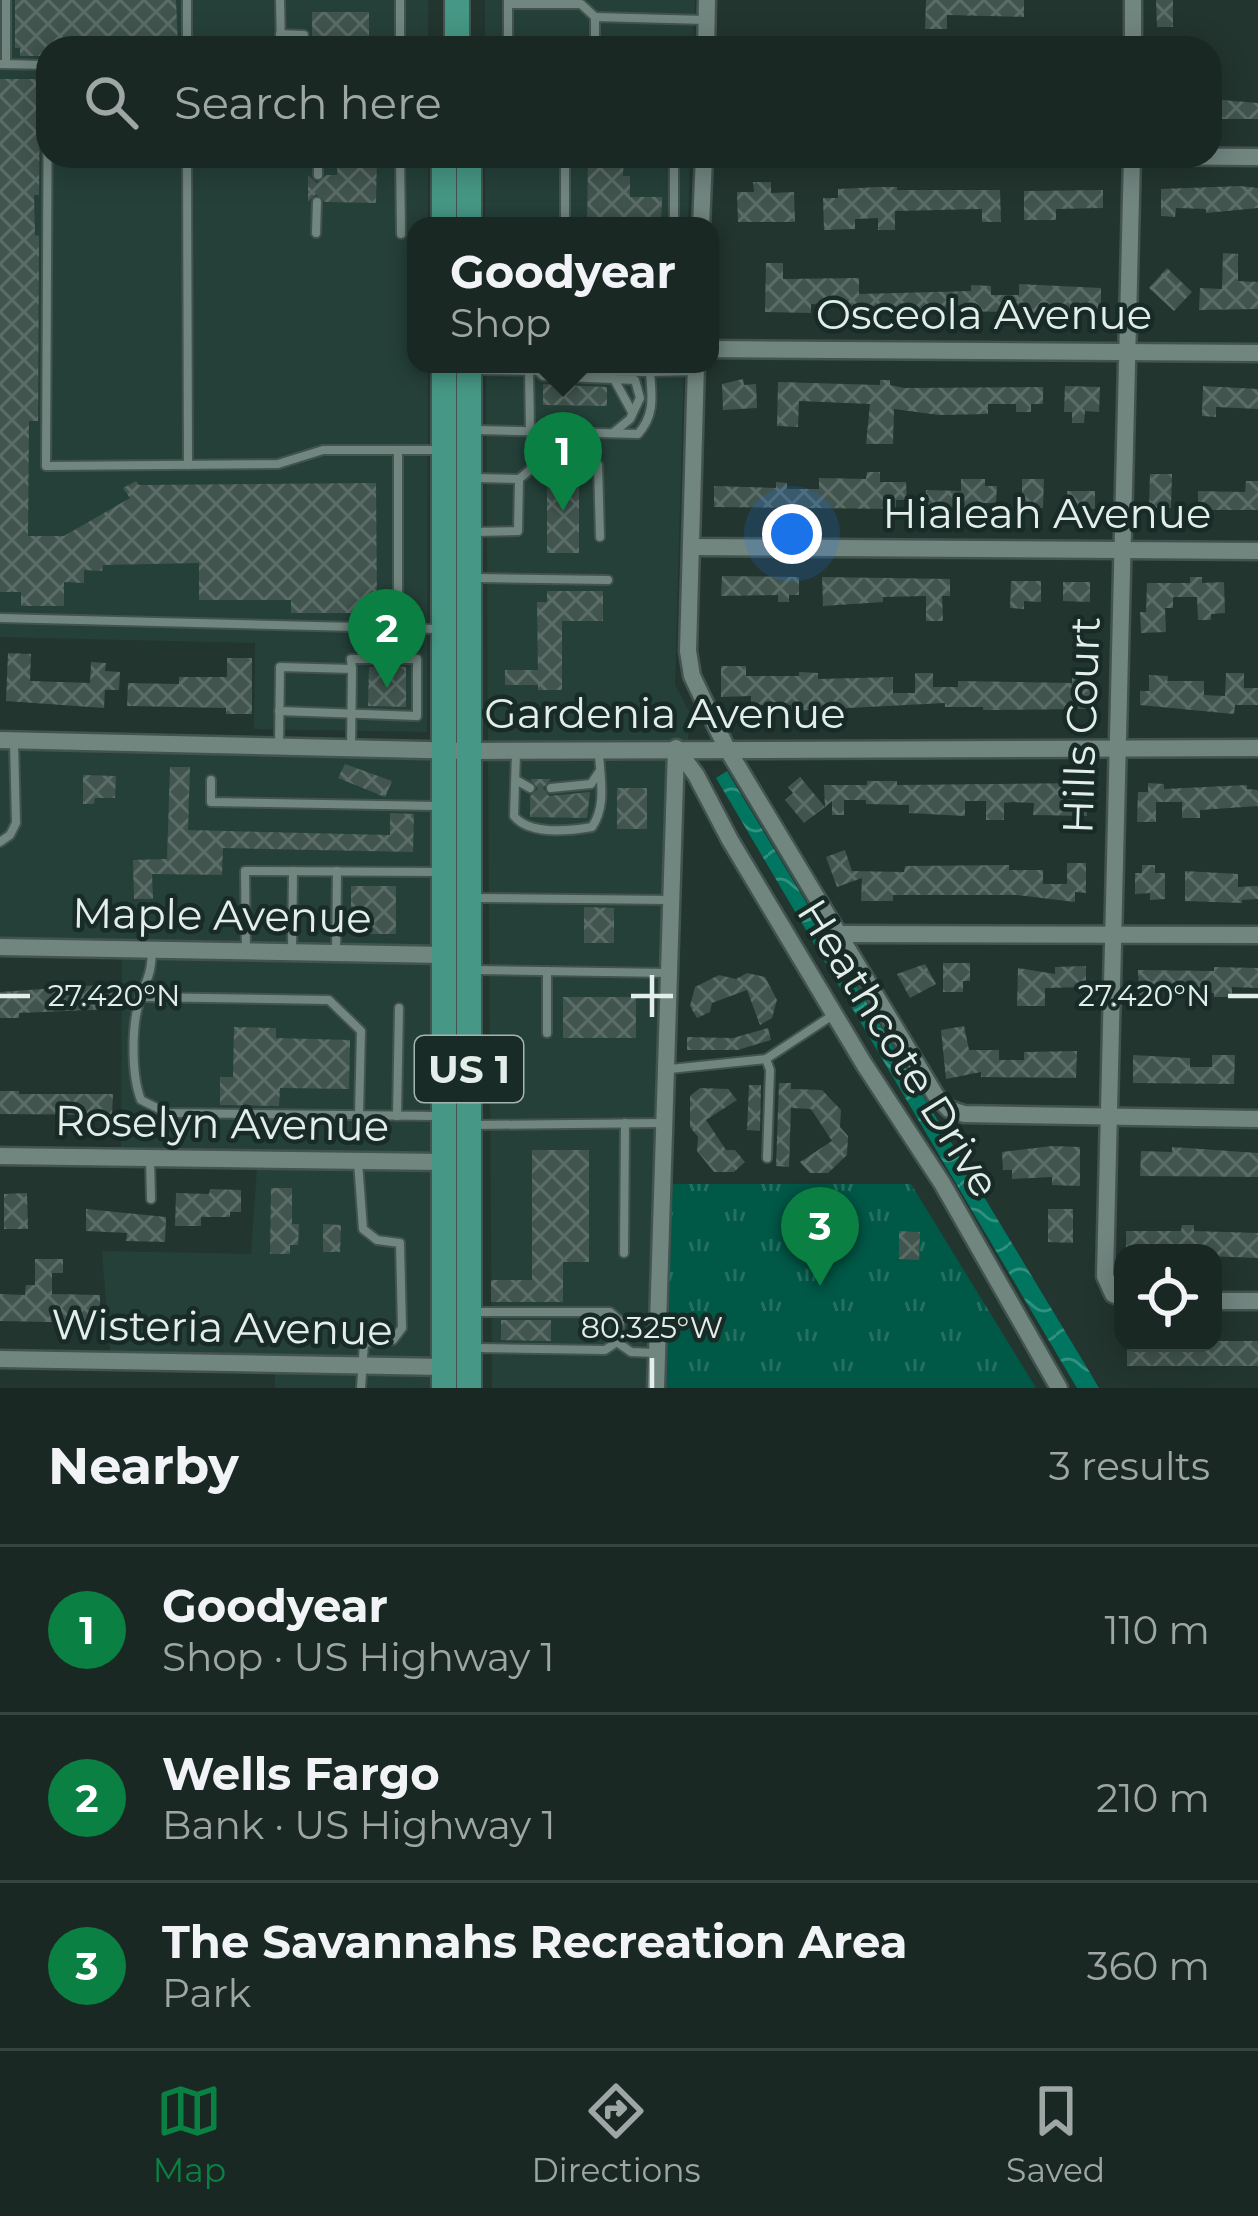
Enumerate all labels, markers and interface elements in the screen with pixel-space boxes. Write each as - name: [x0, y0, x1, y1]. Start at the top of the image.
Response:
- search box: [36, 36, 1222, 168]
- icon: search: [78, 69, 144, 135]
- text: Search here: [174, 75, 442, 130]
- popup: [407, 217, 719, 373]
- text: Goodyear: [450, 244, 676, 299]
- street label: Osceola Avenue: [816, 288, 1152, 340]
- text: Shop: [450, 299, 551, 347]
- pin: 1: [524, 412, 602, 511]
- street label: Hialeah Avenue: [883, 487, 1211, 539]
- your location: [762, 504, 822, 564]
- pin: 2: [348, 589, 426, 688]
- street label: Hills Court: [1051, 615, 1111, 835]
- street label: Gardenia Avenue: [484, 687, 846, 739]
- street label: Maple Avenue: [72, 886, 372, 944]
- street label: Heathcote Drive: [787, 889, 1011, 1207]
- text: 27.420°N: [48, 977, 180, 1014]
- text: 27.420°N: [1078, 977, 1210, 1014]
- road number: US 1: [415, 1036, 523, 1102]
- street label: Roselyn Avenue: [54, 1094, 390, 1152]
- pin: 3: [781, 1187, 859, 1286]
- map controls: [1114, 1244, 1222, 1352]
- button: locate: [1114, 1244, 1222, 1352]
- street label: Wisteria Avenue: [51, 1298, 393, 1356]
- text: 80.325°W: [581, 1309, 723, 1346]
- text: Nearby: [48, 1435, 239, 1497]
- text: 3 results: [1049, 1442, 1210, 1490]
- text: Goodyear: [162, 1578, 388, 1633]
- text: 1: [79, 1606, 95, 1654]
- text: 110 m: [1104, 1606, 1210, 1654]
- text: Shop · US Highway 1: [162, 1633, 555, 1681]
- text: Wells Fargo: [162, 1746, 440, 1801]
- text: 2: [75, 1774, 99, 1822]
- text: 210 m: [1096, 1774, 1210, 1822]
- text: Bank · US Highway 1: [162, 1801, 556, 1849]
- text: The Savannahs Recreation Area: [162, 1914, 908, 1969]
- text: 3: [75, 1942, 99, 1990]
- text: 360 m: [1087, 1942, 1210, 1990]
- text: Park: [162, 1969, 251, 2017]
- tab: Map: [153, 2078, 226, 2190]
- tab: Directions: [532, 2078, 701, 2190]
- tab: Saved: [1006, 2078, 1105, 2190]

